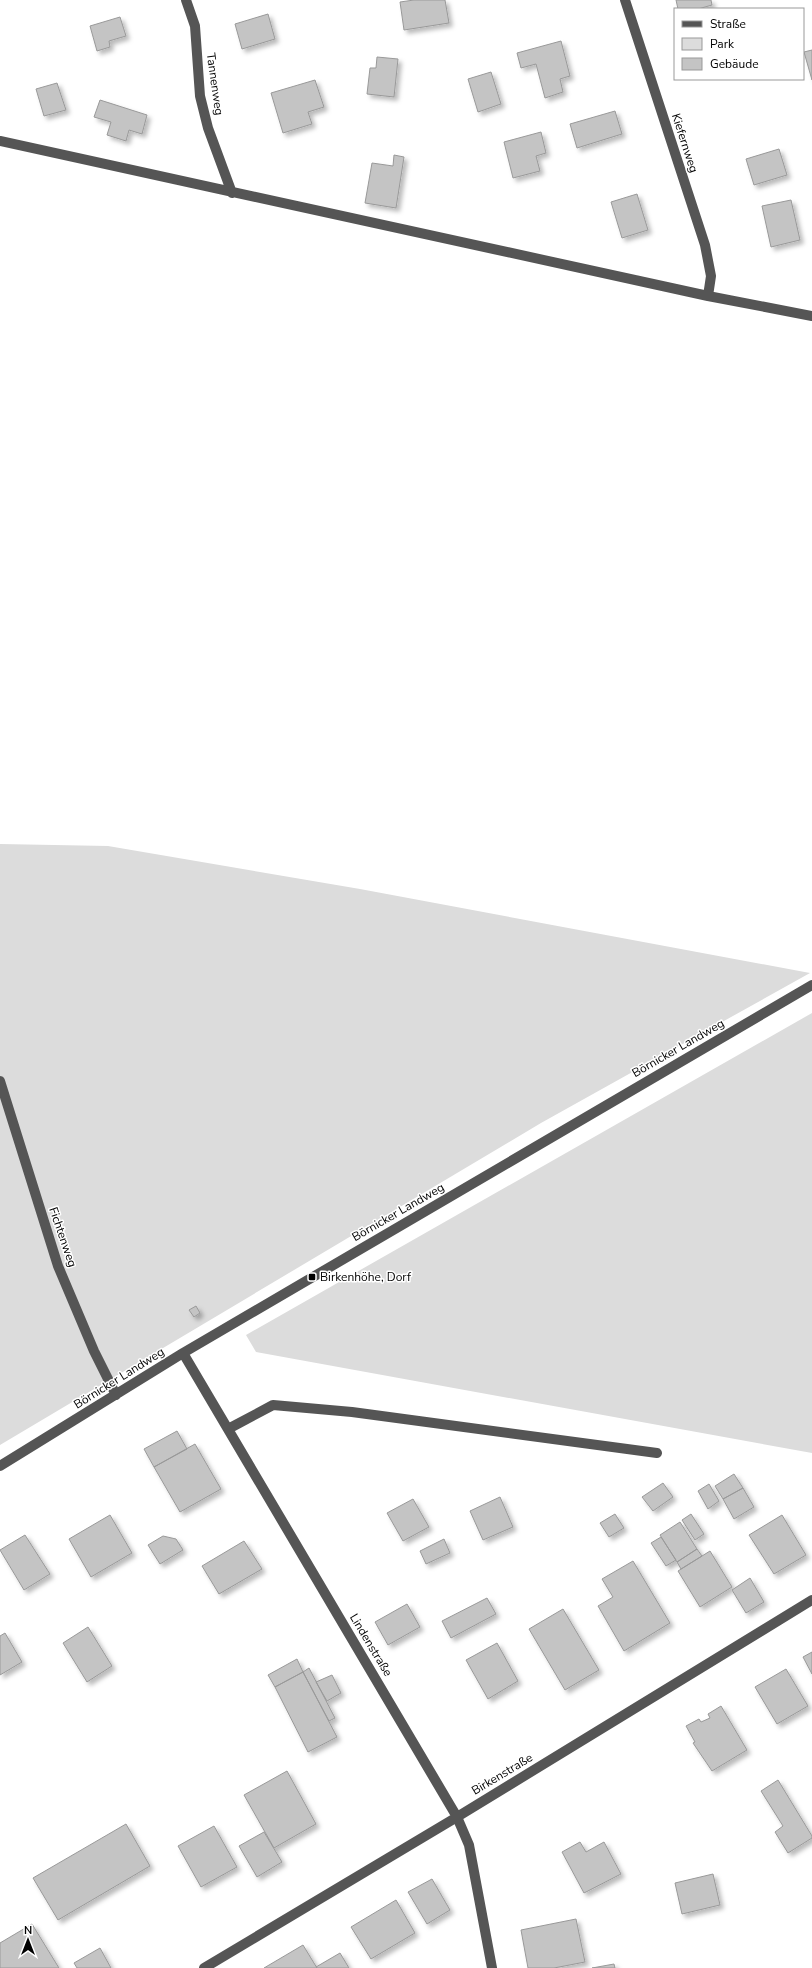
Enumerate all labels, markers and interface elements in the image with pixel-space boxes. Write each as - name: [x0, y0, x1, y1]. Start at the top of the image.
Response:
- legend: [674, 8, 804, 80]
- text: Straße: [710, 16, 746, 32]
- text: Park: [710, 36, 735, 52]
- street label: Tannenweg: [203, 52, 227, 116]
- text: Gebäude: [710, 56, 759, 72]
- street label: Kiefernweg: [668, 111, 702, 175]
- street label: Börnicker Landweg: [629, 1015, 727, 1081]
- street label: Börnicker Landweg: [349, 1179, 447, 1245]
- street label: Fichtenweg: [45, 1205, 81, 1269]
- place label: Birkenhöhe, Dorf: [320, 1269, 412, 1285]
- marker: Birkenhöhe, Dorf: [307, 1272, 317, 1282]
- street label: Börnicker Landweg: [71, 1344, 167, 1412]
- street label: Lindenstraße: [346, 1611, 396, 1679]
- street label: Birkenstraße: [469, 1749, 535, 1799]
- north arrow: [8, 1920, 48, 1960]
- text: N: [24, 1923, 32, 1938]

